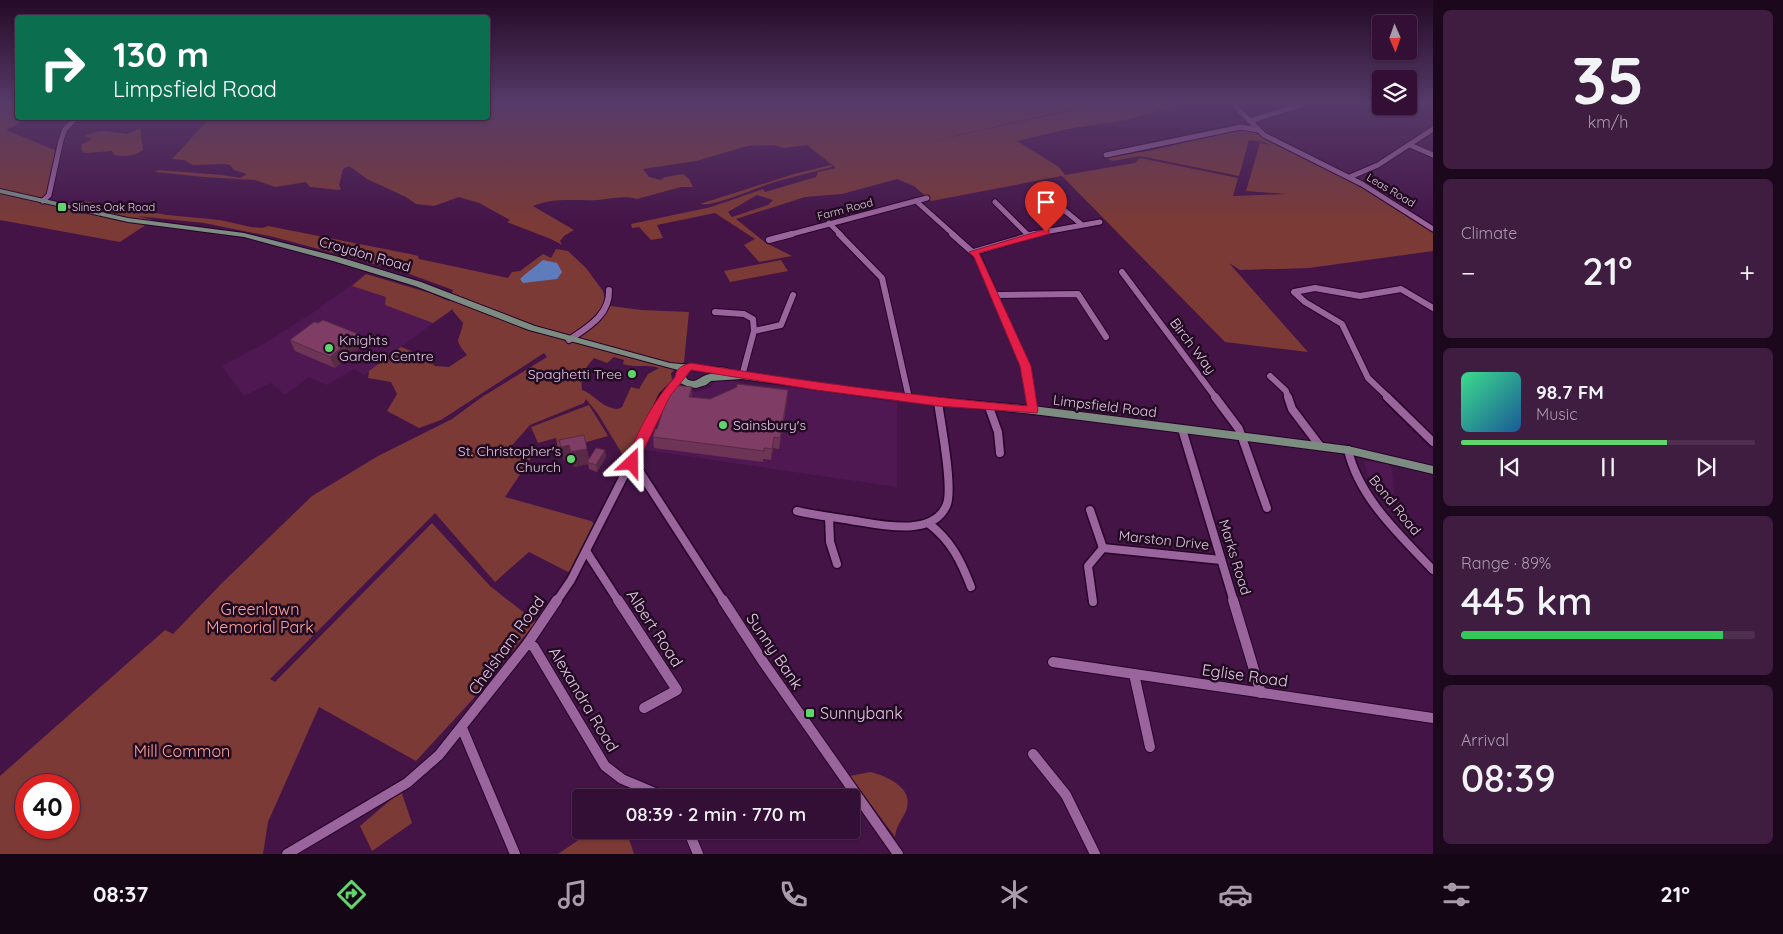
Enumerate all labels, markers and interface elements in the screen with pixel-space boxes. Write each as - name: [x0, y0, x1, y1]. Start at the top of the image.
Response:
- north arrow: [1372, 15, 1418, 60]
- map controls: [1372, 15, 1417, 115]
- text: 130 m: [113, 32, 209, 76]
- icon: right: [30, 35, 95, 100]
- text: 35: [1572, 39, 1644, 120]
- button: layers: [1372, 70, 1417, 115]
- text: Limpsfield Road: [113, 75, 277, 103]
- text: km/h: [1588, 112, 1628, 132]
- street label: Leas Road: [1364, 170, 1418, 210]
- pin: [1025, 181, 1067, 232]
- icon: arrive: [1032, 188, 1060, 216]
- street label: Farm Road: [816, 195, 874, 223]
- place label: Slines Oak Road: [72, 200, 155, 214]
- marker: Slines Oak Road: [56, 201, 68, 213]
- text: Climate: [1461, 223, 1517, 243]
- street label: Croydon Road: [317, 232, 413, 276]
- text: 21°: [1582, 247, 1632, 295]
- text: −: [1461, 255, 1476, 290]
- text: +: [1739, 255, 1755, 290]
- street label: Birch Way: [1166, 314, 1220, 378]
- place label: Knights Garden Centre: [339, 331, 434, 365]
- marker: Knights Garden Centre: [323, 342, 335, 354]
- place label: Spaghetti Tree: [528, 365, 622, 383]
- marker: Spaghetti Tree: [626, 368, 638, 380]
- text: 98.7 FM: [1536, 380, 1604, 404]
- street label: Limpsfield Road: [1052, 391, 1158, 421]
- text: Music: [1536, 404, 1578, 424]
- place label: Sainsbury's: [733, 416, 806, 434]
- marker: Sainsbury's: [717, 419, 729, 431]
- position arrow: [605, 436, 657, 488]
- place label: St. Christopher's Church: [458, 442, 561, 476]
- marker: St. Christopher's Church: [565, 453, 577, 465]
- icon: previous: [1496, 453, 1524, 481]
- icon: pause: [1594, 453, 1622, 481]
- icon: next: [1692, 453, 1720, 481]
- street label: Bond Road: [1365, 471, 1425, 539]
- street label: Marks Road: [1215, 517, 1255, 597]
- street label: Marston Drive: [1118, 526, 1210, 554]
- text: Range · 89%: [1461, 553, 1551, 573]
- text: 445 km: [1461, 577, 1592, 625]
- street label: Albert Road: [623, 585, 687, 671]
- street label: Chelsham Road: [463, 592, 549, 698]
- park label: Greenlawn Memorial Park: [206, 599, 314, 637]
- street label: Sunny Bank: [742, 609, 808, 693]
- street label: Alexandra Road: [545, 643, 623, 755]
- street label: Eglise Road: [1201, 659, 1289, 691]
- place label: Sunnybank: [820, 703, 903, 723]
- marker: Sunnybank: [804, 707, 816, 719]
- text: Arrival: [1461, 730, 1509, 750]
- park label: Mill Common: [134, 741, 230, 761]
- text: 08:39: [1461, 754, 1556, 802]
- speed limit sign: 40: [15, 774, 80, 839]
- text: 08:39 · 2 min · 770 m: [626, 802, 806, 826]
- icon: directions: [334, 877, 369, 912]
- icon: music: [555, 877, 590, 912]
- icon: phone: [776, 877, 811, 912]
- icon: climate: [997, 877, 1032, 912]
- icon: car: [1218, 877, 1253, 912]
- icon: filters: [1439, 877, 1474, 912]
- text: 08:37: [93, 880, 148, 908]
- text: 21°: [1660, 880, 1690, 908]

